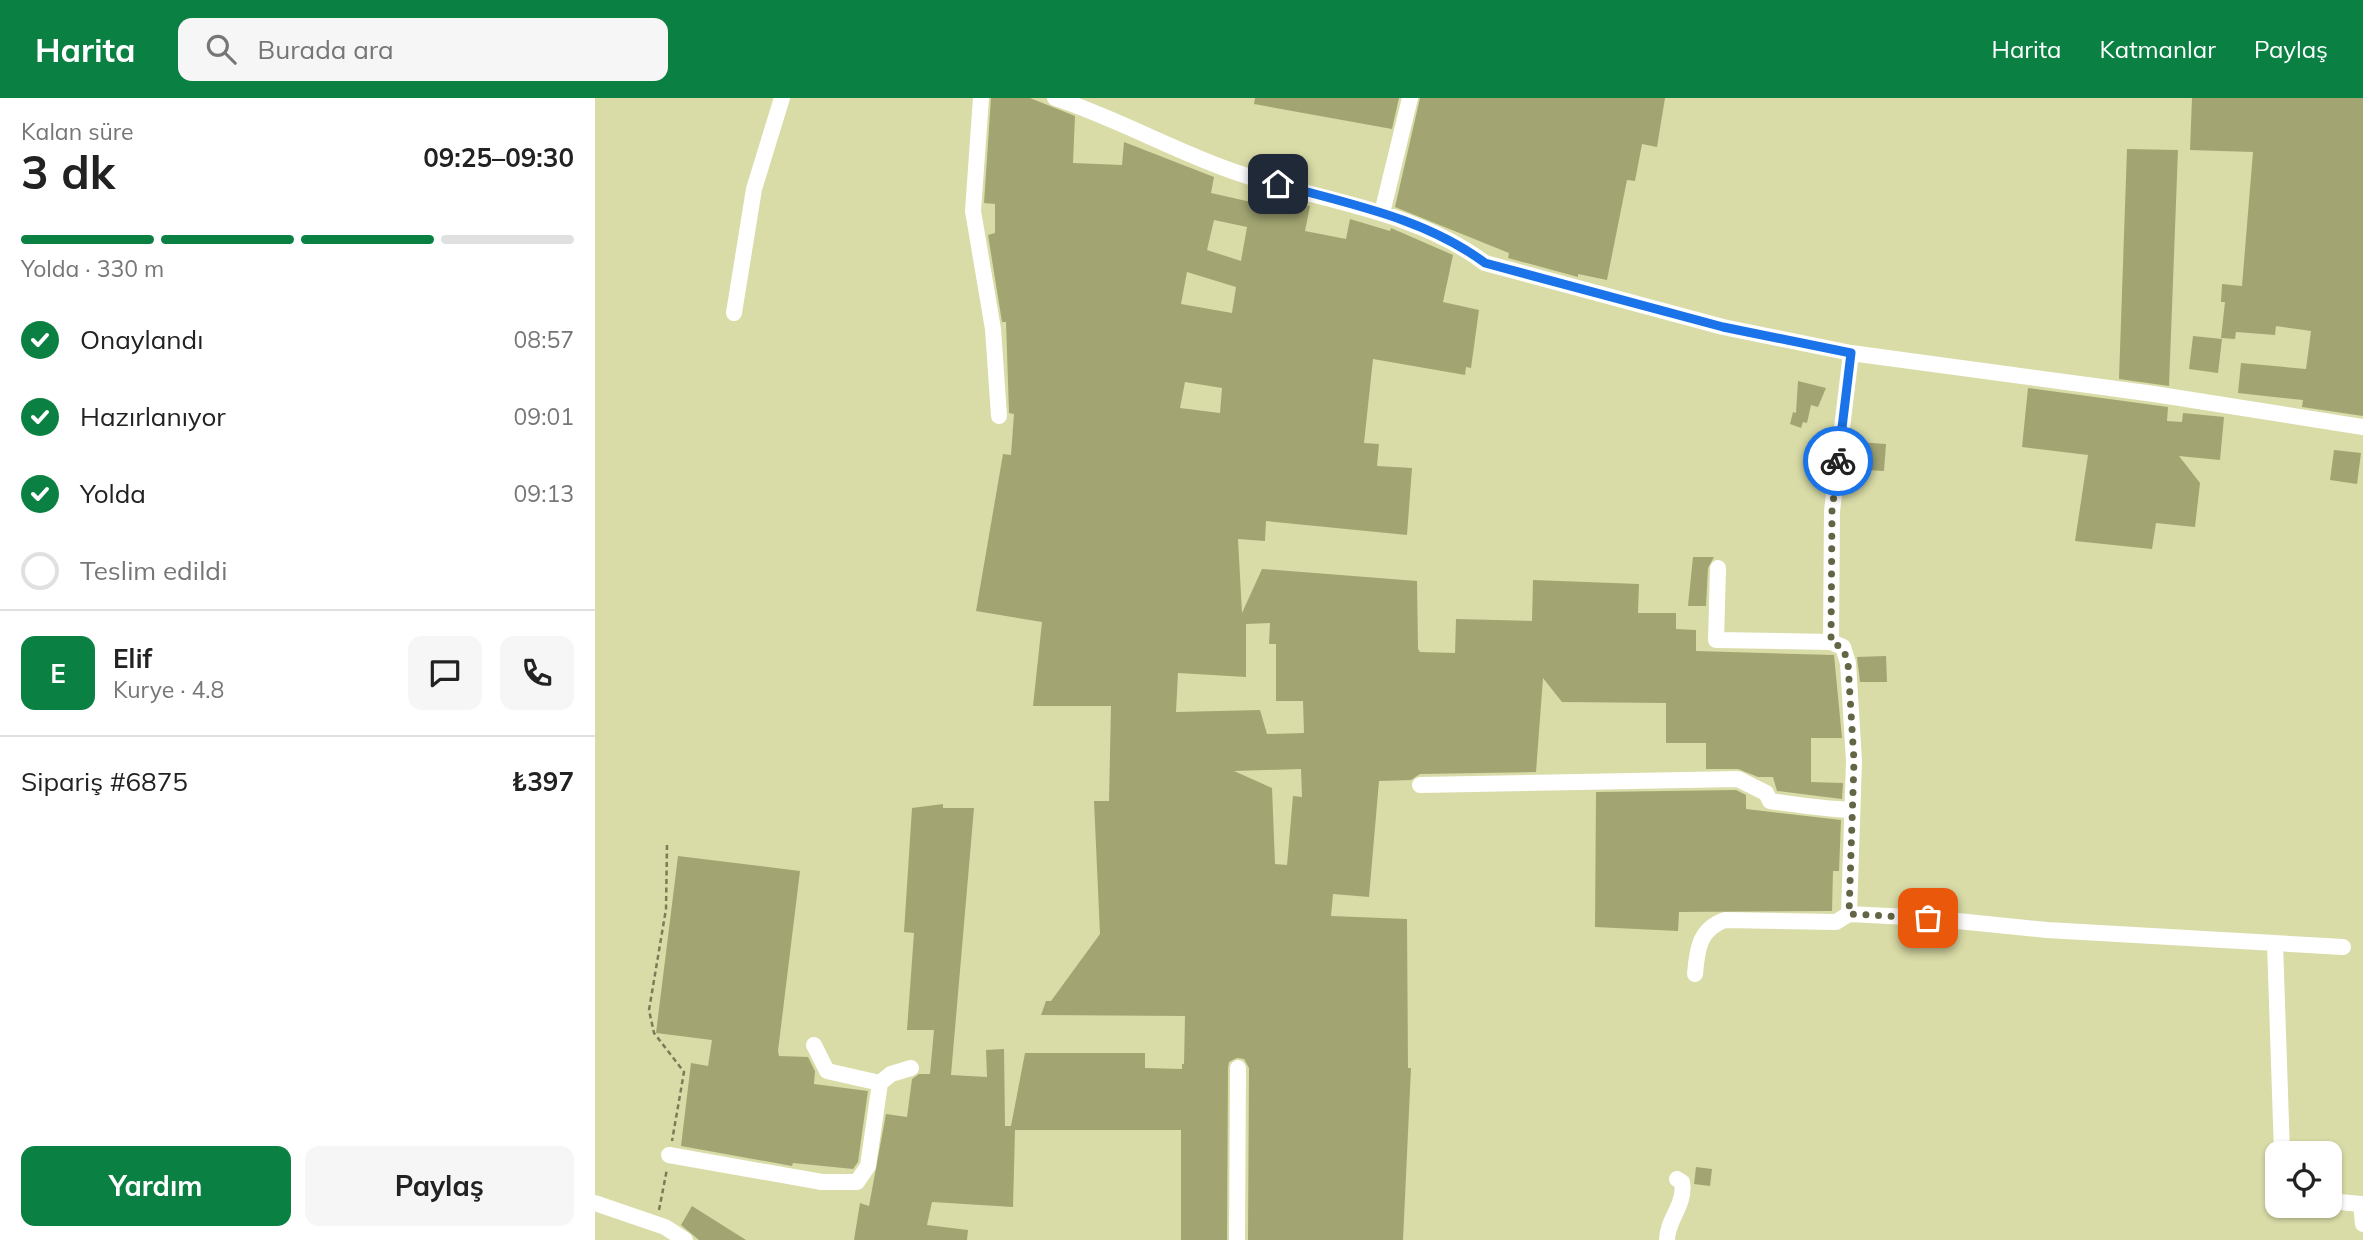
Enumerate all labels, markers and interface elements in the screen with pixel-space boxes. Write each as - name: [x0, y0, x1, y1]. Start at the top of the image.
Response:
- search box: [178, 18, 668, 81]
- text: Harita: [35, 29, 136, 70]
- icon: search: [202, 30, 240, 68]
- text: Burada ara: [258, 33, 394, 66]
- text: Harita: [1992, 34, 2062, 64]
- text: Katmanlar: [2100, 34, 2216, 64]
- text: Paylaş: [2254, 34, 2328, 64]
- text: Kalan süre: [21, 117, 134, 146]
- text: 09:25–09:30: [423, 141, 574, 174]
- text: 3 dk: [21, 143, 115, 201]
- pin: [1248, 154, 1308, 214]
- icon: home: [1259, 165, 1297, 203]
- text: Yolda · 330 m: [21, 254, 164, 283]
- icon: check: [21, 321, 59, 359]
- text: Onaylandı: [80, 323, 203, 356]
- text: 08:57: [514, 325, 574, 354]
- icon: check: [21, 398, 59, 436]
- text: Hazırlanıyor: [80, 400, 226, 433]
- text: 09:01: [514, 402, 574, 431]
- courier: [1803, 426, 1873, 496]
- icon: bike: [1819, 442, 1857, 480]
- icon: check: [21, 475, 59, 513]
- text: Yolda: [80, 477, 146, 510]
- text: 09:13: [514, 479, 574, 508]
- text: Teslim edildi: [80, 554, 227, 587]
- button: chat: [408, 636, 482, 710]
- button: phone: [500, 636, 574, 710]
- text: Elif: [113, 642, 152, 675]
- text: E: [50, 657, 66, 690]
- text: Kurye · 4.8: [113, 675, 224, 704]
- text: Sipariş #6875: [21, 765, 188, 798]
- text: ₺397: [512, 765, 574, 798]
- pin: [1898, 888, 1958, 948]
- icon: bag: [1909, 899, 1947, 937]
- map controls: [2265, 1141, 2342, 1218]
- button: locate: [2265, 1141, 2342, 1218]
- button: Yardım: [21, 1146, 291, 1226]
- button: Paylaş: [305, 1146, 574, 1226]

